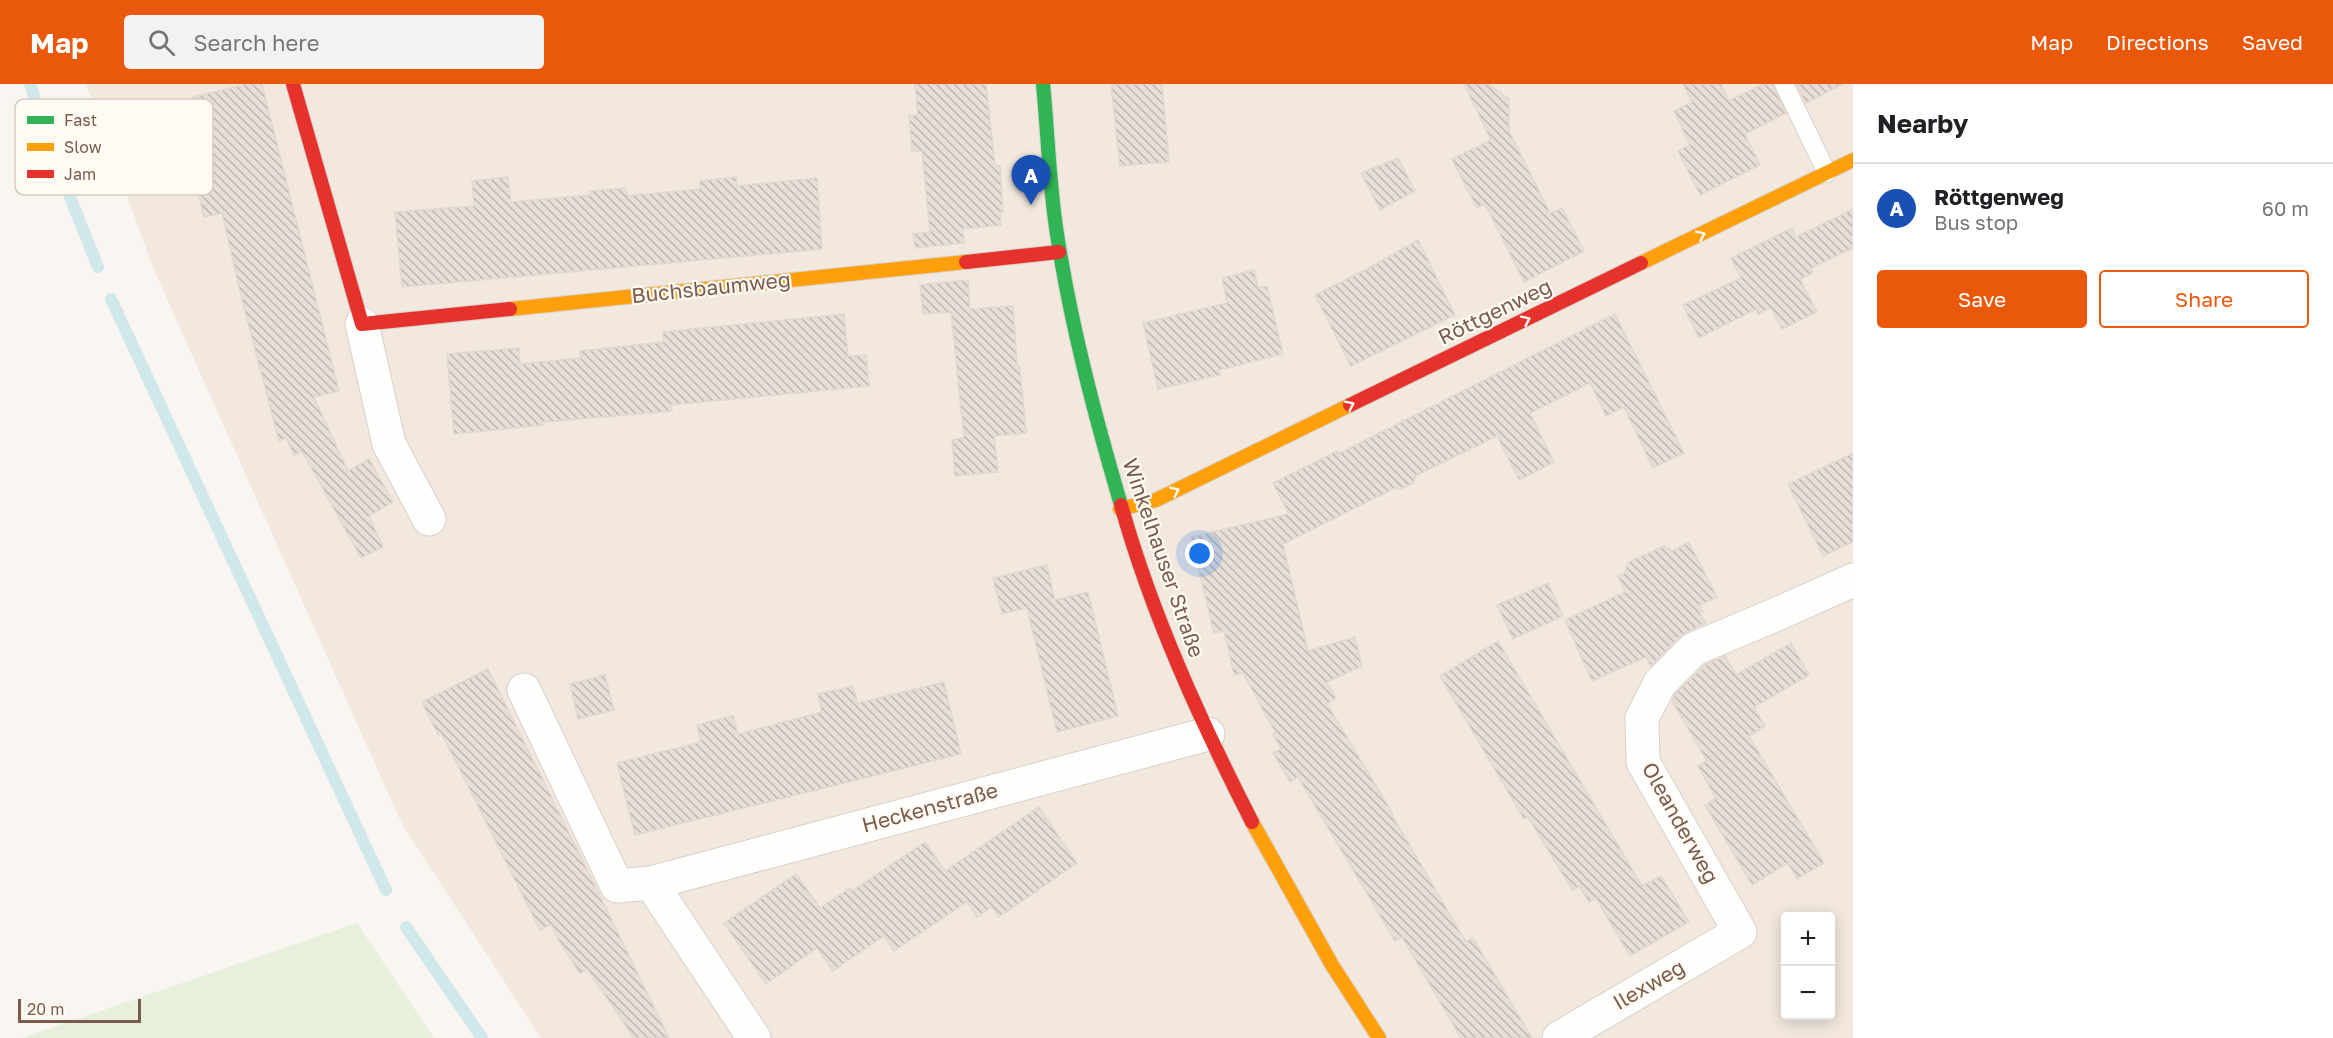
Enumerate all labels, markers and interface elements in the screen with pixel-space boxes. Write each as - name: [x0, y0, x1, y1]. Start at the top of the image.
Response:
- search box: [124, 15, 544, 69]
- text: Map: [30, 26, 88, 59]
- icon: search: [145, 26, 178, 59]
- text: Search here: [193, 29, 319, 56]
- text: Map: [2030, 29, 2073, 55]
- text: Directions: [2106, 29, 2209, 55]
- text: Saved: [2242, 29, 2303, 55]
- legend: [15, 99, 213, 195]
- text: Nearby: [1877, 108, 1968, 139]
- text: Fast: [64, 110, 97, 130]
- text: Slow: [64, 137, 102, 157]
- pin: A: [1012, 156, 1050, 205]
- text: Jam: [64, 164, 96, 184]
- text: Röttgenweg: [1934, 183, 2064, 210]
- text: A: [1889, 196, 1904, 220]
- text: 60 m: [2262, 196, 2309, 220]
- text: Bus stop: [1934, 210, 2018, 234]
- one-way arrow: [1695, 230, 1706, 242]
- street label: Buchsbaumweg: [630, 266, 792, 308]
- button: Save: [1877, 270, 2087, 328]
- button: Share: [2099, 270, 2309, 328]
- street label: Röttgenweg: [1434, 272, 1556, 350]
- one-way arrow: [1519, 316, 1530, 327]
- one-way arrow: [1344, 401, 1355, 413]
- street label: Winkelhauser Straße: [1118, 455, 1210, 661]
- one-way arrow: [1169, 486, 1180, 498]
- your location: [1185, 539, 1214, 568]
- street label: Oleanderweg: [1637, 757, 1725, 888]
- street label: Heckenstraße: [859, 776, 1001, 838]
- map controls: [1781, 912, 1835, 1020]
- button: +: [1781, 912, 1835, 966]
- street label: Ilexweg: [1608, 953, 1689, 1015]
- button: −: [1781, 966, 1835, 1020]
- scale bar: [18, 996, 141, 1024]
- text: 20 m: [27, 999, 64, 1019]

